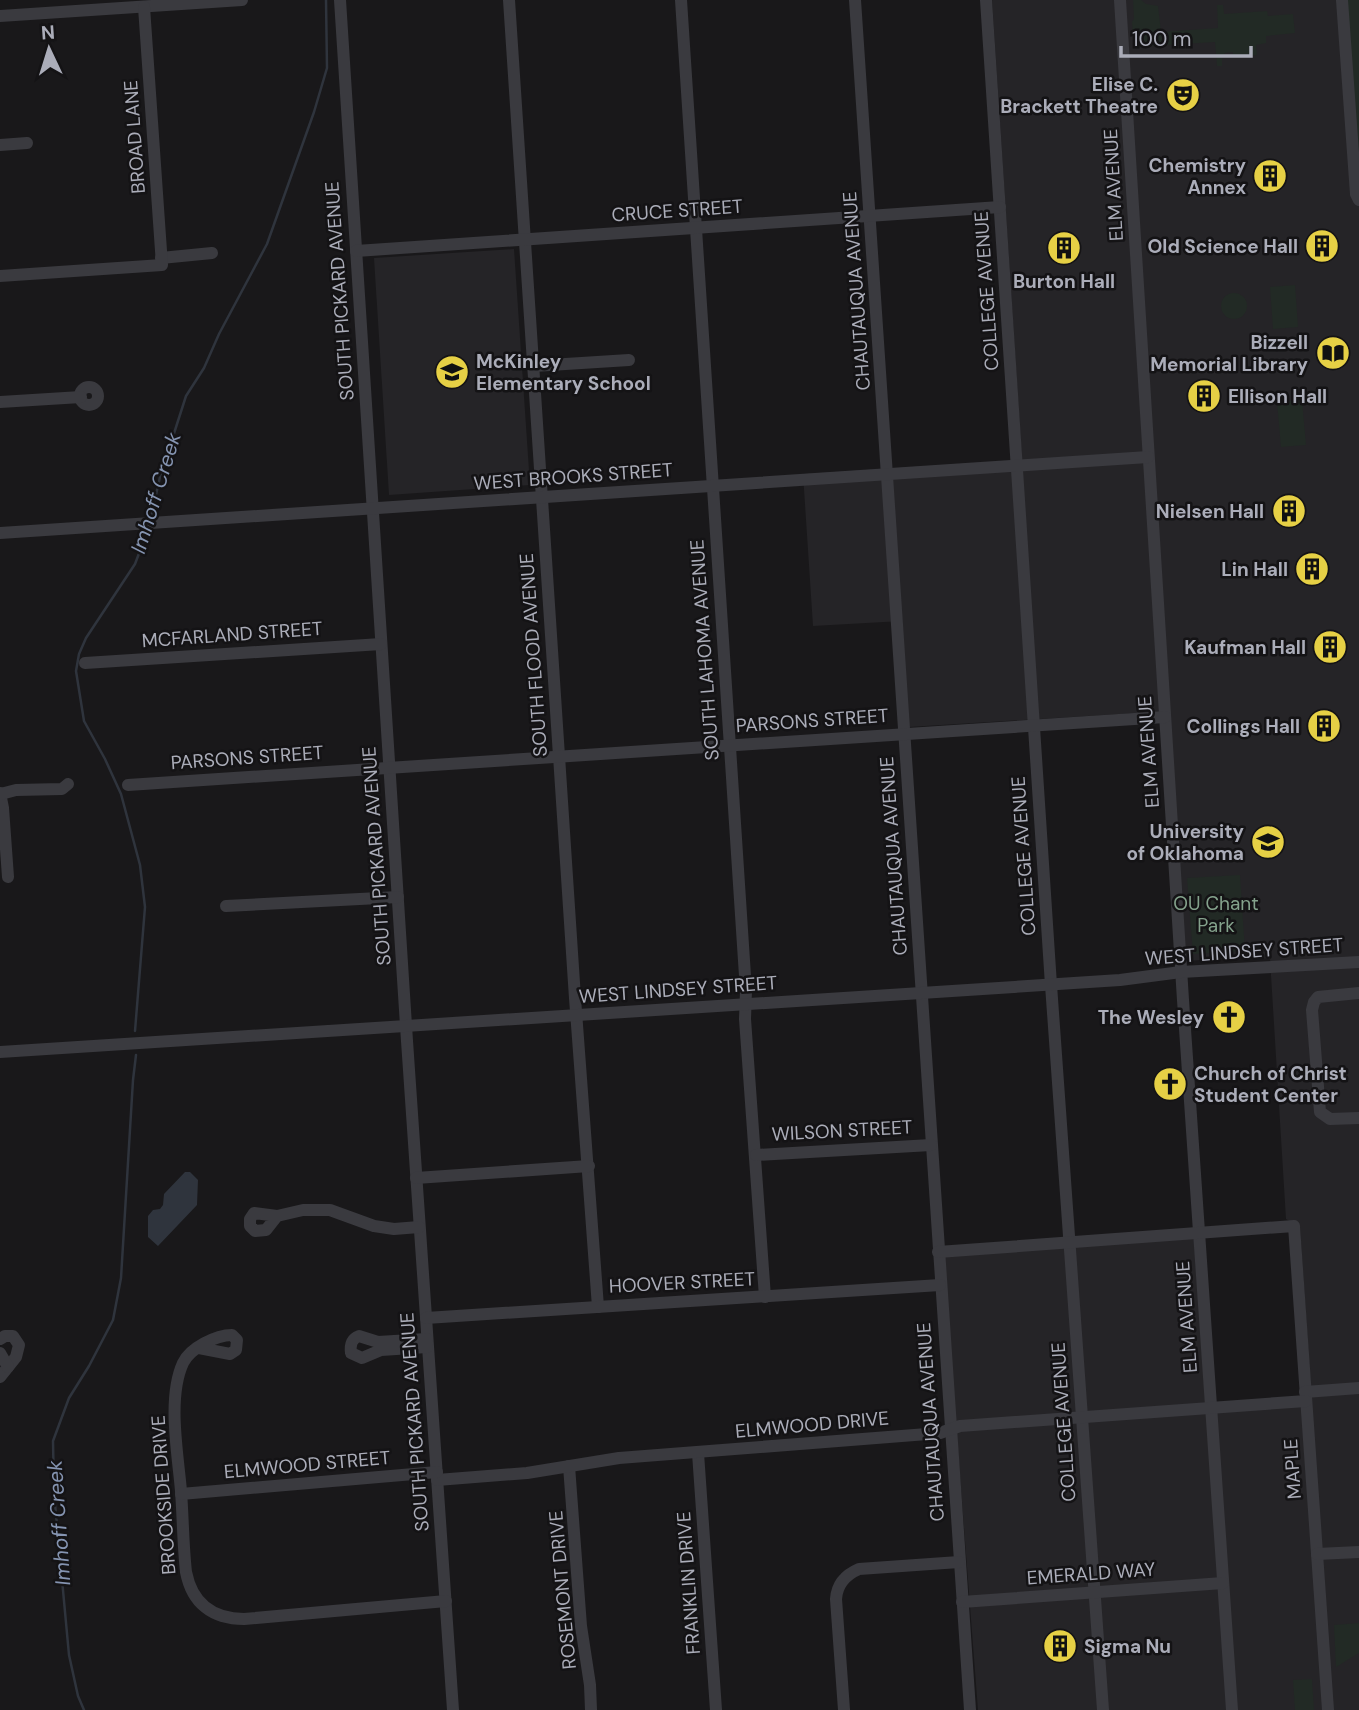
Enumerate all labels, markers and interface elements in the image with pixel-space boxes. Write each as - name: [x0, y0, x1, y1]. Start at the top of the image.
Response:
- north arrow: [14, 14, 84, 84]
- scale bar: [1121, 14, 1250, 58]
- text: N: [40, 20, 56, 45]
- text: 100 m: [1132, 25, 1192, 53]
- place label: Elise C. Brackett Theatre: [1000, 72, 1158, 119]
- theatre icon: Elise C. Brackett Theatre: [1164, 76, 1202, 114]
- street label: BROAD LANE: [118, 79, 151, 195]
- street label: ELM AVENUE: [1098, 128, 1129, 242]
- place label: Chemistry Annex: [1148, 153, 1247, 200]
- building icon: Chemistry Annex: [1251, 157, 1289, 195]
- street label: SOUTH PICKARD AVENUE: [319, 181, 360, 401]
- street label: CHAUTAUQUA AVENUE: [837, 191, 876, 391]
- street label: CRUCE STREET: [611, 193, 744, 228]
- street label: COLLEGE AVENUE: [968, 210, 1005, 372]
- building icon: Old Science Hall: [1303, 227, 1341, 265]
- building icon: Burton Hall: [1045, 229, 1083, 267]
- place label: Old Science Hall: [1147, 234, 1298, 259]
- place label: Burton Hall: [1013, 269, 1115, 294]
- place label: Bizzell Memorial Library: [1150, 330, 1309, 377]
- library icon: Bizzell Memorial Library: [1314, 334, 1352, 372]
- place label: McKinley Elementary School: [476, 349, 651, 396]
- school or university icon: McKinley Elementary School: [433, 353, 471, 391]
- building icon: Ellison Hall: [1185, 377, 1223, 415]
- place label: Ellison Hall: [1228, 384, 1327, 409]
- water label: Imhoff Creek: [124, 429, 188, 557]
- street label: WEST BROOKS STREET: [473, 457, 674, 496]
- building icon: Nielsen Hall: [1270, 492, 1308, 530]
- place label: Nielsen Hall: [1156, 499, 1264, 524]
- street label: SOUTH LAHOMA AVENUE: [684, 539, 725, 761]
- building icon: Lin Hall: [1293, 550, 1331, 588]
- street label: SOUTH FLOOD AVENUE: [514, 552, 553, 758]
- place label: Lin Hall: [1221, 557, 1288, 582]
- street label: MCFARLAND STREET: [141, 616, 324, 653]
- building icon: Kaufman Hall: [1311, 628, 1349, 666]
- place label: Kaufman Hall: [1184, 635, 1306, 660]
- street label: ELM AVENUE: [1132, 695, 1165, 809]
- street label: PARSONS STREET: [735, 703, 890, 738]
- building icon: Collings Hall: [1305, 707, 1343, 745]
- place label: Collings Hall: [1187, 714, 1300, 739]
- street label: PARSONS STREET: [170, 740, 325, 775]
- street label: SOUTH PICKARD AVENUE: [356, 746, 397, 966]
- street label: CHAUTAUQUA AVENUE: [874, 756, 913, 956]
- street label: COLLEGE AVENUE: [1005, 775, 1042, 937]
- place label: University of Oklahoma: [1126, 819, 1245, 866]
- school or university icon: University of Oklahoma: [1249, 823, 1287, 861]
- park label: OU Chant Park: [1173, 891, 1259, 938]
- street label: WEST LINDSEY STREET: [1144, 932, 1344, 971]
- street label: WEST LINDSEY STREET: [578, 970, 778, 1009]
- church icon: The Wesley: [1210, 998, 1248, 1036]
- place label: The Wesley: [1098, 1005, 1205, 1030]
- place label: Church of Christ Student Center: [1194, 1061, 1347, 1108]
- church icon: Church of Christ Student Center: [1151, 1065, 1189, 1103]
- street label: WILSON STREET: [771, 1114, 913, 1147]
- street label: ELM AVENUE: [1170, 1260, 1203, 1374]
- street label: HOOVER STREET: [608, 1266, 756, 1299]
- street label: SOUTH PICKARD AVENUE: [394, 1312, 435, 1532]
- street label: CHAUTAUQUA AVENUE: [911, 1322, 950, 1522]
- street label: COLLEGE AVENUE: [1045, 1341, 1082, 1503]
- street label: ELMWOOD DRIVE: [734, 1405, 890, 1444]
- street label: BROOKSIDE DRIVE: [145, 1414, 182, 1576]
- street label: MAPLE: [1278, 1438, 1307, 1500]
- street label: ELMWOOD STREET: [223, 1445, 392, 1484]
- water label: Imhoff Creek: [41, 1459, 77, 1587]
- street label: ROSEMONT DRIVE: [543, 1509, 582, 1671]
- street label: FRANKLIN DRIVE: [671, 1511, 706, 1655]
- street label: EMERALD WAY: [1026, 1557, 1156, 1590]
- building icon: Sigma Nu: [1041, 1627, 1079, 1665]
- place label: Sigma Nu: [1084, 1634, 1171, 1659]

